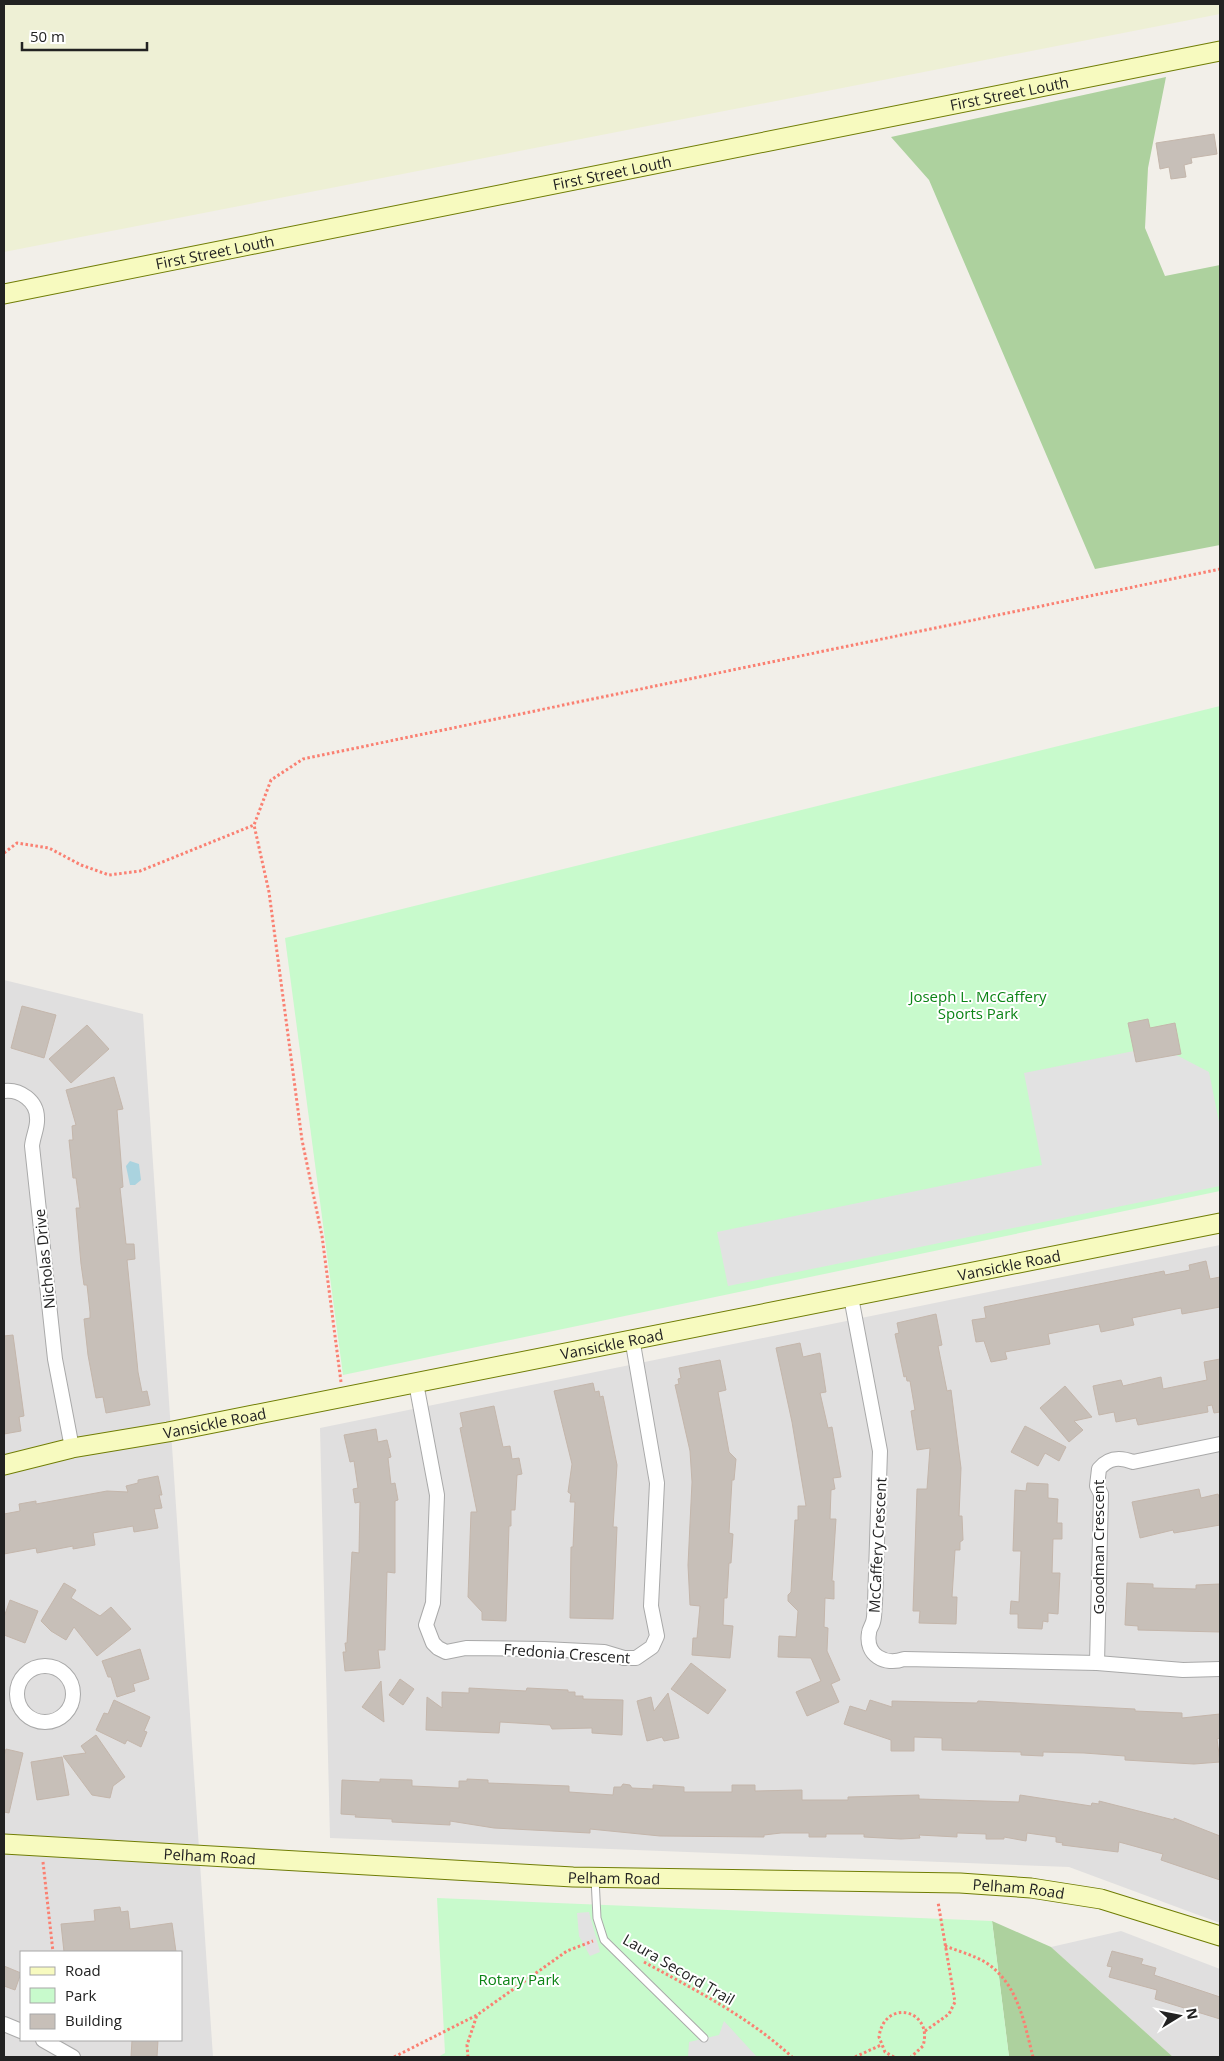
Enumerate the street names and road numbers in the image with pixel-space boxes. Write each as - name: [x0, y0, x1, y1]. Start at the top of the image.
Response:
- street label: First Street Louth: [948, 72, 1070, 115]
- street label: First Street Louth: [551, 151, 673, 194]
- street label: First Street Louth: [154, 230, 276, 273]
- street label: Nicholas Drive: [29, 1208, 59, 1310]
- street label: Vansickle Road: [956, 1245, 1062, 1285]
- street label: Vansickle Road: [559, 1324, 665, 1364]
- street label: Vansickle Road: [162, 1403, 268, 1443]
- street label: McCaffery Crescent: [863, 1477, 891, 1613]
- street label: Goodman Crescent: [1088, 1480, 1108, 1614]
- street label: Fredonia Crescent: [503, 1639, 631, 1667]
- street label: Pelham Road: [163, 1843, 256, 1869]
- street label: Pelham Road: [567, 1867, 660, 1888]
- street label: Pelham Road: [972, 1874, 1066, 1903]
- street label: Laura Secord Trail: [619, 1929, 739, 2009]

